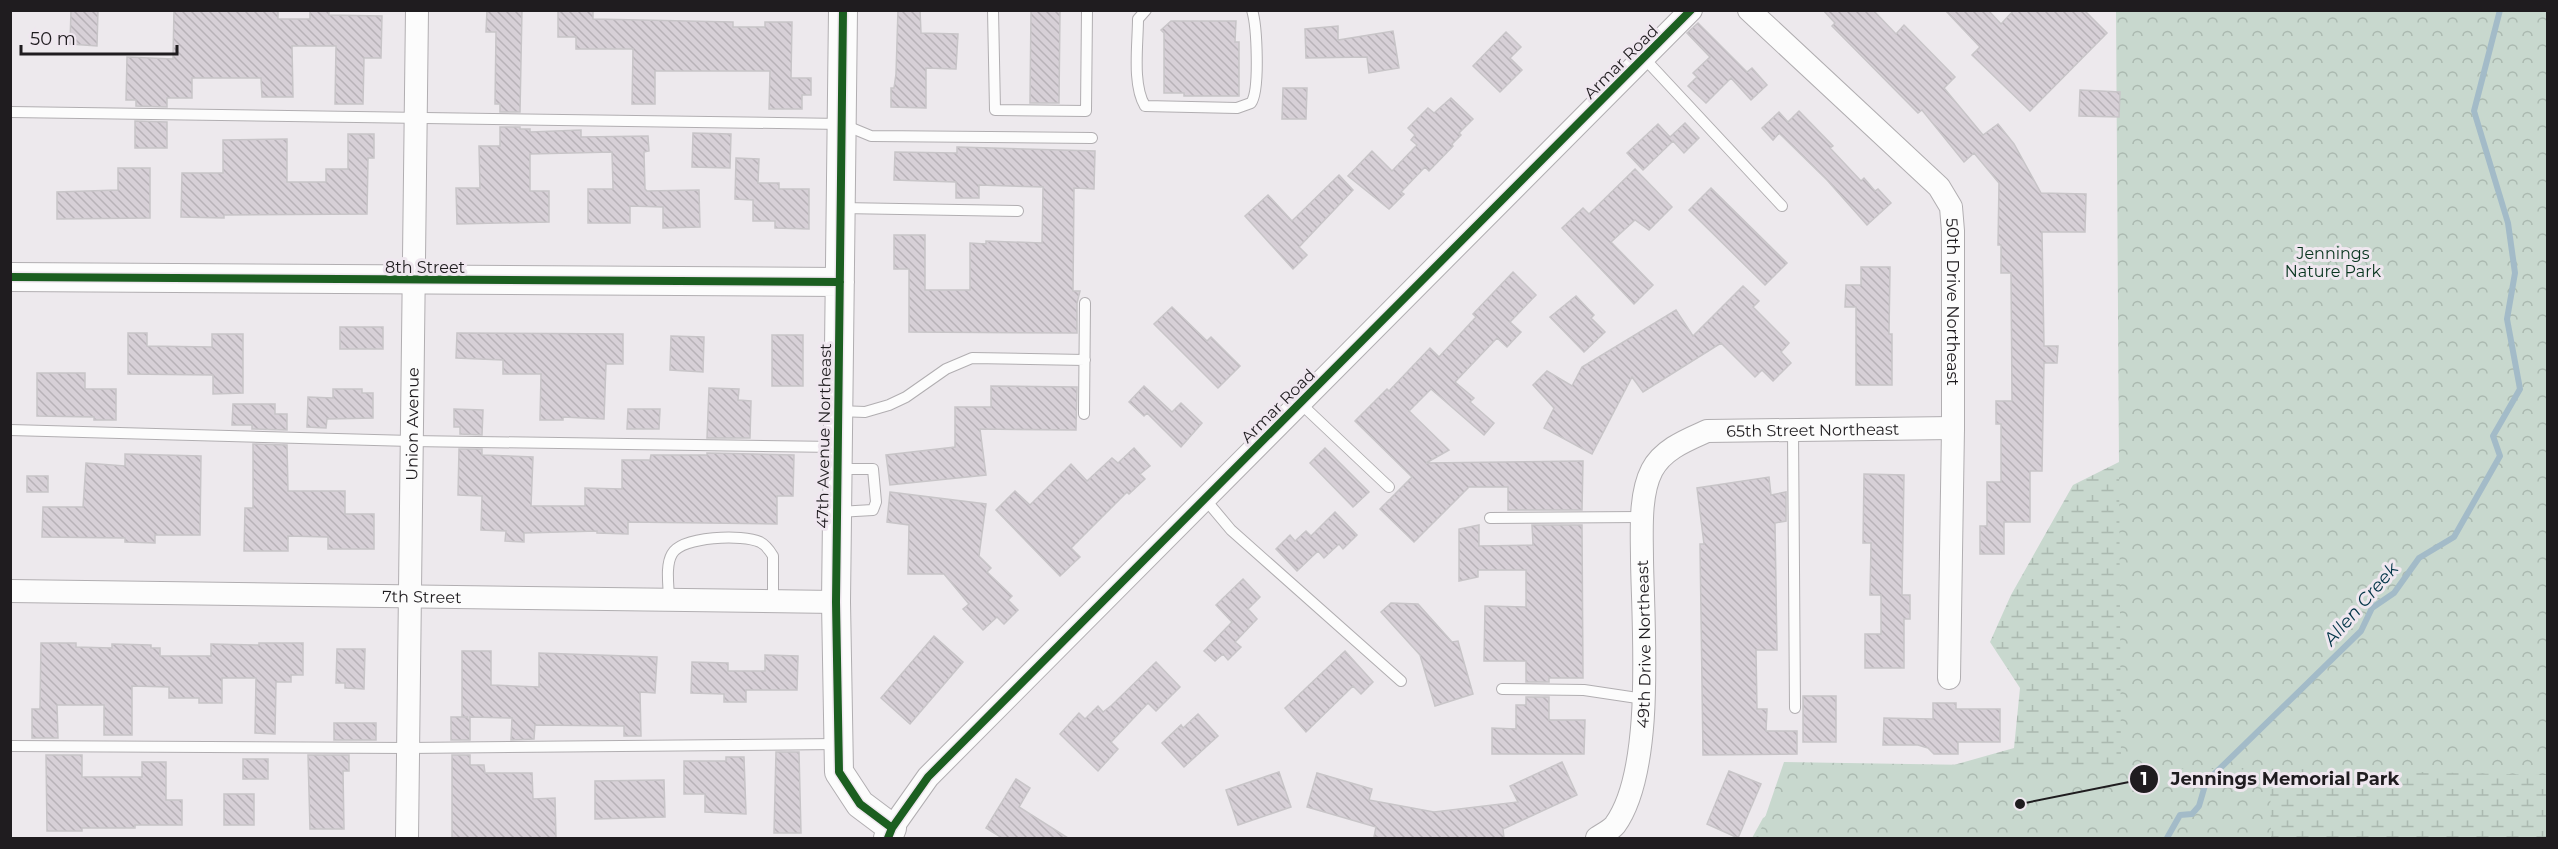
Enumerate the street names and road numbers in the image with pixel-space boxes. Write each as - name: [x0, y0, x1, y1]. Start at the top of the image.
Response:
- street label: Armar Road: [1580, 21, 1662, 103]
- street label: 50th Drive Northeast: [1942, 217, 1963, 386]
- street label: 8th Street: [385, 258, 466, 277]
- street label: 47th Avenue Northeast: [813, 343, 835, 529]
- street label: Armar Road: [1237, 365, 1319, 447]
- street label: Union Avenue: [402, 367, 422, 481]
- street label: 65th Street Northeast: [1726, 419, 1900, 440]
- street label: 49th Drive Northeast: [1632, 559, 1654, 729]
- street label: 7th Street: [382, 586, 462, 607]

